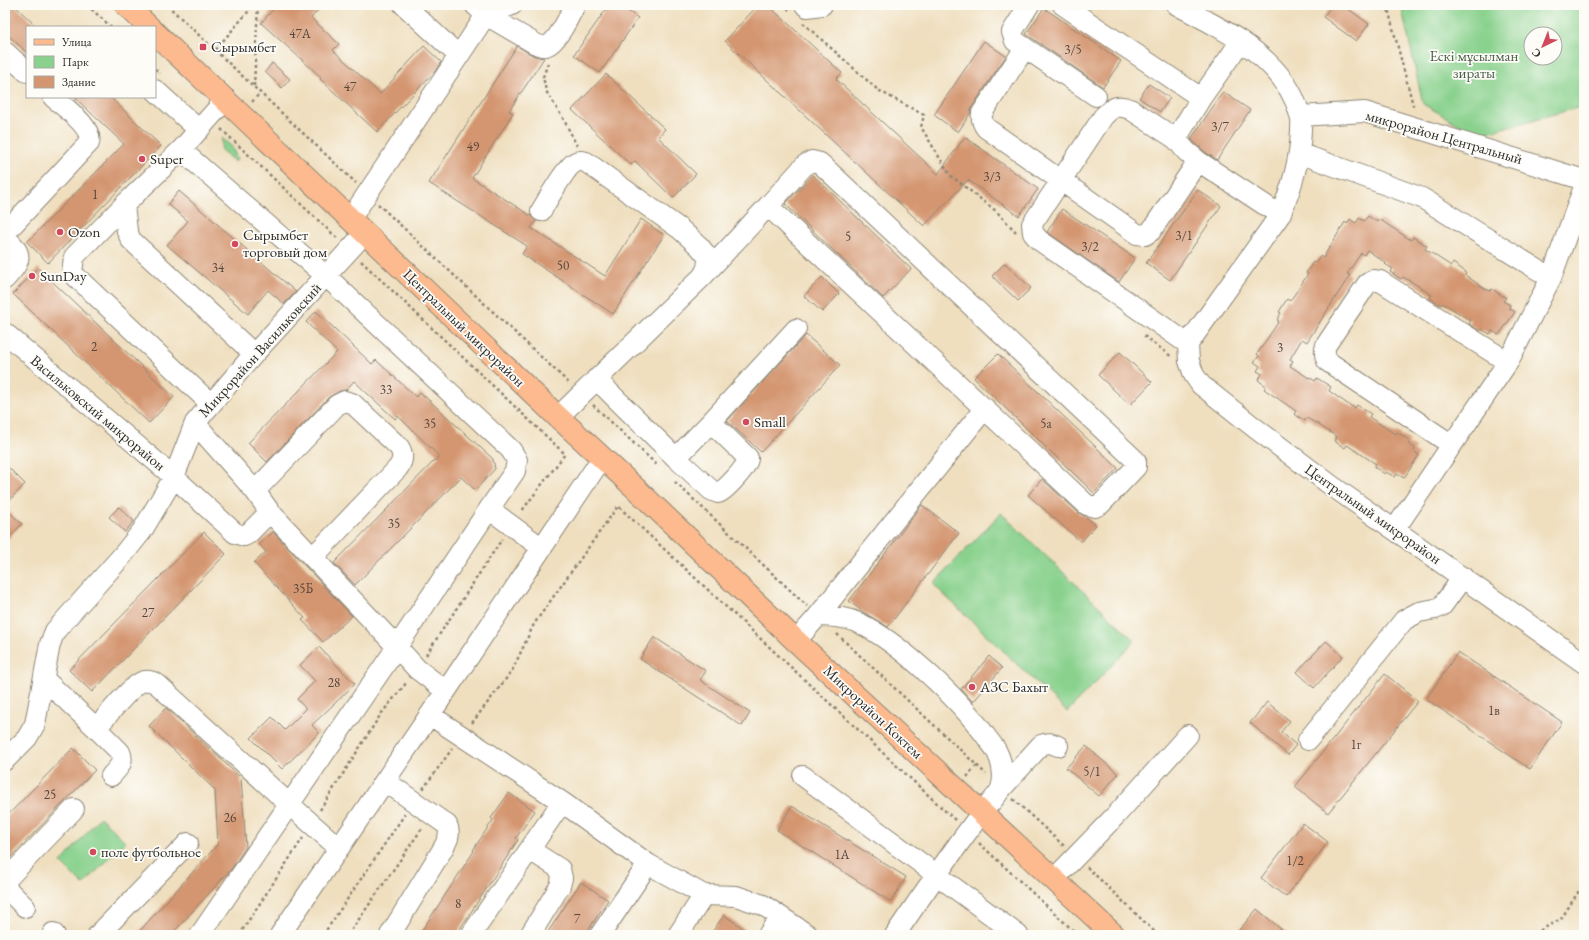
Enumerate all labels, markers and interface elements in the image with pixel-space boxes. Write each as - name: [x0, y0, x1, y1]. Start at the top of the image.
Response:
- house number: 47А: [289, 25, 312, 42]
- legend: [26, 26, 156, 98]
- north arrow: [1523, 26, 1563, 66]
- text: Улица: [61, 34, 92, 50]
- place label: Сырымбет: [211, 37, 276, 56]
- house number: 3/5: [1064, 41, 1082, 58]
- marker: Сырымбет: [198, 42, 208, 52]
- text: С: [1528, 45, 1544, 61]
- park label: Ескі мұсылман зираты: [1430, 46, 1519, 82]
- text: Парк: [62, 54, 89, 70]
- text: Здание: [62, 74, 96, 90]
- house number: 47: [344, 78, 357, 95]
- street label: микрорайон Центральный: [1364, 105, 1525, 168]
- house number: 3/7: [1211, 118, 1230, 135]
- house number: 49: [467, 138, 480, 155]
- place label: Super: [150, 149, 184, 168]
- marker: Super: [137, 154, 147, 164]
- house number: 3/3: [983, 168, 1001, 185]
- house number: 1: [92, 186, 98, 203]
- place label: Ozon: [68, 222, 101, 241]
- place label: Сырымбет торговый дом: [243, 225, 328, 261]
- marker: Ozon: [55, 227, 65, 237]
- house number: 3/1: [1175, 227, 1193, 244]
- house number: 5: [845, 228, 851, 245]
- house number: 3/2: [1081, 238, 1100, 255]
- marker: Сырымбет торговый дом: [230, 239, 240, 249]
- house number: 50: [557, 257, 569, 274]
- house number: 34: [212, 259, 225, 276]
- street label: Центральный микрорайон: [399, 264, 529, 391]
- place label: SunDay: [40, 266, 87, 285]
- marker: SunDay: [27, 271, 37, 281]
- street label: Микрорайон Васильковский: [194, 278, 325, 421]
- house number: 2: [91, 338, 98, 355]
- house number: 3: [1277, 339, 1283, 356]
- street label: Васильковский микрорайон: [27, 351, 170, 475]
- house number: 33: [380, 381, 392, 398]
- place label: Small: [754, 412, 786, 431]
- house number: 35: [424, 415, 436, 432]
- house number: 5а: [1040, 415, 1053, 432]
- marker: Small: [741, 417, 751, 427]
- street label: Центральный микрорайон: [1301, 459, 1445, 568]
- house number: 35: [388, 515, 400, 532]
- house number: 35Б: [293, 580, 313, 597]
- house number: 27: [142, 604, 155, 621]
- street label: Микрорайон Коктем: [820, 661, 927, 763]
- house number: 28: [328, 674, 340, 691]
- place label: АЗС Бахыт: [979, 677, 1048, 696]
- marker: АЗС Бахыт: [967, 682, 977, 692]
- house number: 1в: [1488, 702, 1500, 719]
- house number: 1г: [1351, 736, 1362, 753]
- house number: 5/1: [1083, 763, 1101, 780]
- house number: 25: [44, 786, 56, 803]
- house number: 26: [224, 809, 236, 826]
- place label: поле футбольное: [101, 842, 201, 861]
- house number: 1А: [834, 846, 851, 863]
- marker: поле футбольное: [88, 847, 98, 857]
- house number: 1/2: [1286, 852, 1305, 869]
- house number: 8: [455, 895, 461, 912]
- house number: 7: [574, 910, 581, 927]

